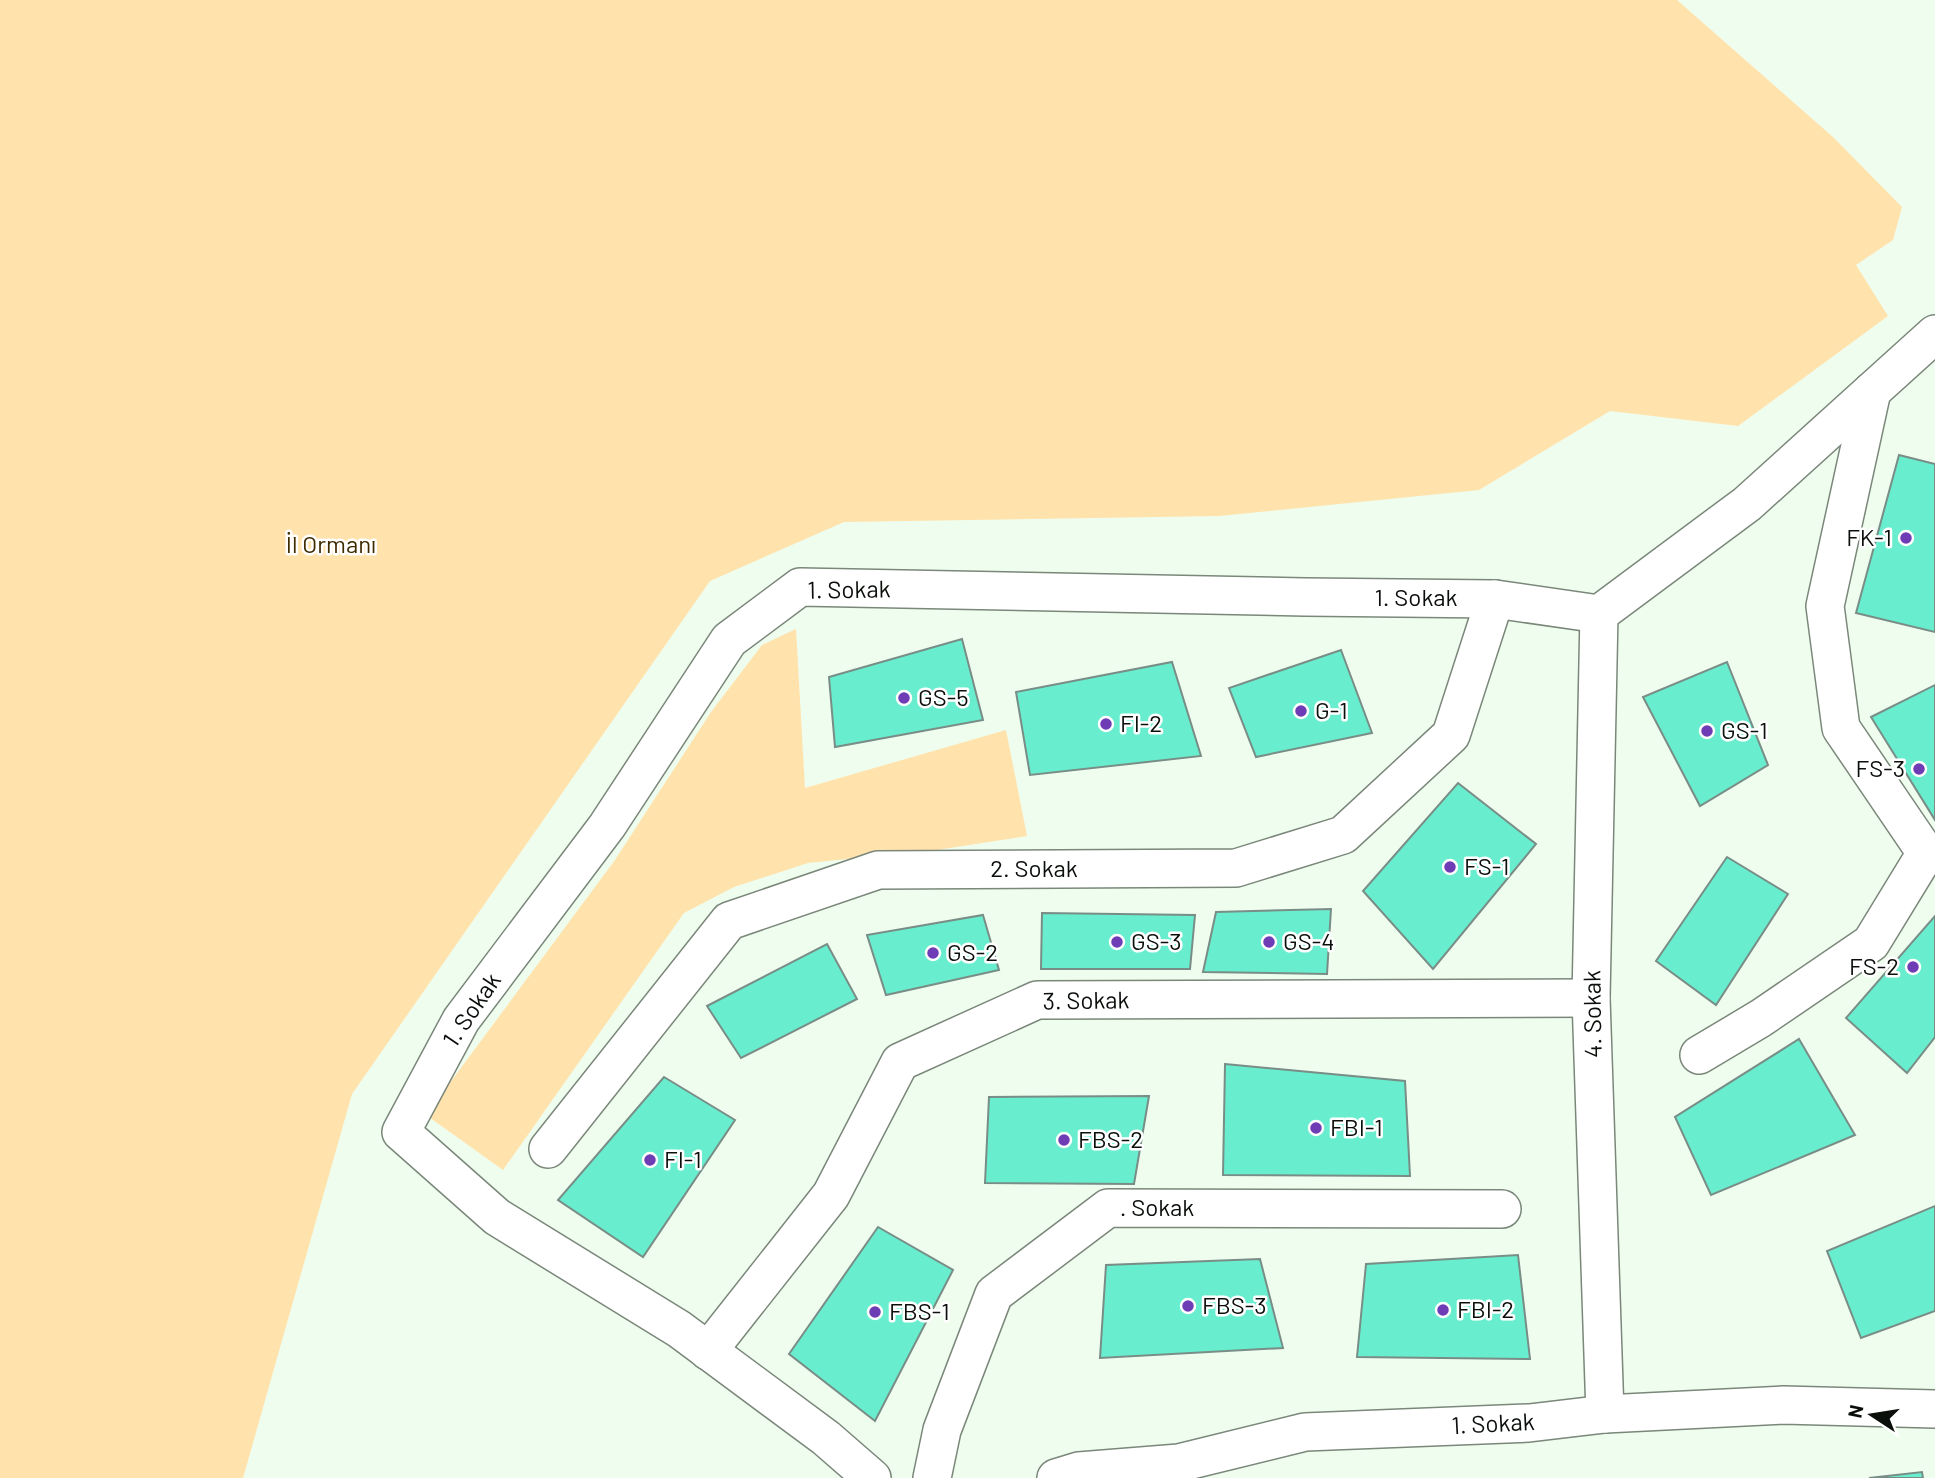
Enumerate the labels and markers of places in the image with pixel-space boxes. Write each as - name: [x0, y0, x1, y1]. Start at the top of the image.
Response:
- place label: FK-1: [1846, 522, 1892, 551]
- marker: FK-1: [1898, 530, 1914, 546]
- place label: GS-5: [918, 682, 969, 711]
- marker: GS-5: [896, 690, 912, 706]
- place label: G-1: [1315, 695, 1348, 724]
- marker: G-1: [1293, 703, 1309, 719]
- place label: FI-2: [1120, 708, 1162, 737]
- place label: GS-1: [1721, 715, 1768, 744]
- marker: FI-2: [1098, 716, 1114, 732]
- marker: GS-1: [1699, 723, 1715, 739]
- place label: FS-3: [1856, 753, 1905, 782]
- marker: FS-3: [1911, 761, 1927, 777]
- place label: FS-1: [1464, 851, 1510, 880]
- marker: FS-1: [1442, 859, 1458, 875]
- place label: GS-3: [1131, 926, 1182, 955]
- place label: GS-4: [1283, 926, 1334, 955]
- marker: GS-3: [1109, 934, 1125, 950]
- marker: GS-4: [1261, 934, 1277, 950]
- place label: GS-2: [947, 937, 998, 966]
- marker: GS-2: [925, 945, 941, 961]
- place label: FS-2: [1849, 951, 1899, 980]
- marker: FS-2: [1905, 959, 1921, 975]
- place label: FBI-1: [1330, 1112, 1383, 1141]
- marker: FBI-1: [1308, 1120, 1324, 1136]
- place label: FBS-2: [1078, 1124, 1143, 1153]
- marker: FBS-2: [1056, 1132, 1072, 1148]
- place label: FI-1: [664, 1144, 702, 1173]
- marker: FI-1: [642, 1152, 658, 1168]
- place label: FBS-3: [1202, 1290, 1267, 1319]
- place label: FBI-2: [1457, 1294, 1514, 1323]
- place label: FBS-1: [889, 1296, 950, 1325]
- marker: FBS-3: [1180, 1298, 1196, 1314]
- marker: FBI-2: [1435, 1302, 1451, 1318]
- marker: FBS-1: [867, 1304, 883, 1320]

